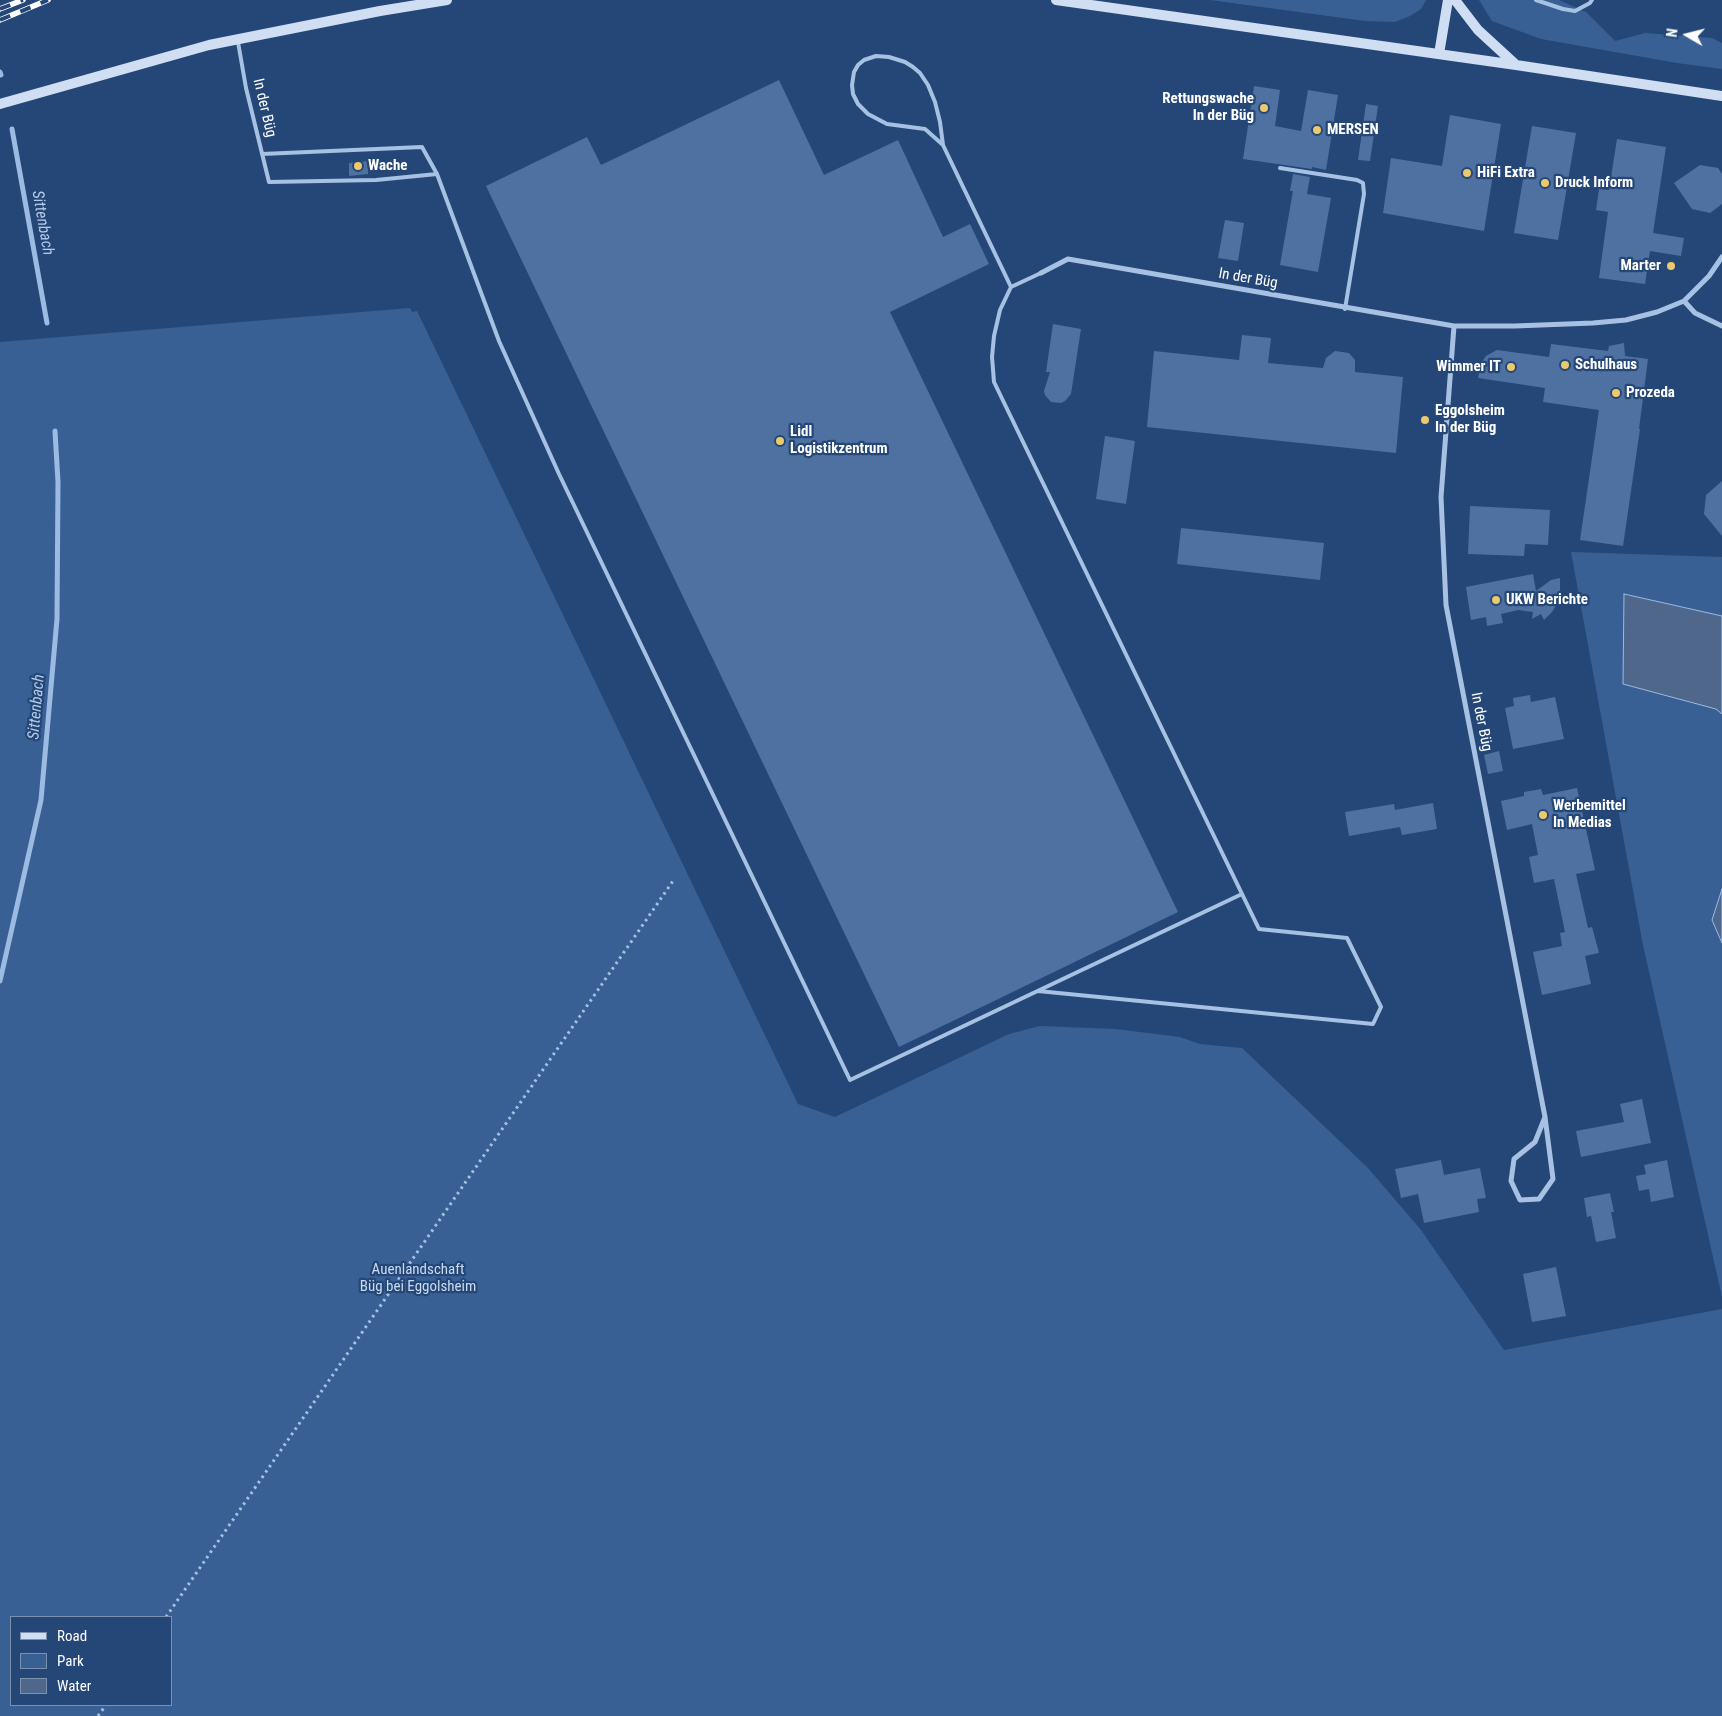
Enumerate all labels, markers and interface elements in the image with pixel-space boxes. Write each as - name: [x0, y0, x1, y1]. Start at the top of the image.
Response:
- north arrow: [1662, 10, 1712, 60]
- text: N: [1664, 28, 1681, 38]
- street label: In der Büg: [249, 77, 279, 139]
- place label: Rettungswache In der Büg: [1162, 90, 1254, 125]
- marker: Rettungswache In der Büg: [1258, 102, 1270, 114]
- place label: MERSEN: [1327, 121, 1379, 139]
- marker: MERSEN: [1311, 124, 1323, 136]
- place label: Wache: [368, 157, 408, 175]
- marker: Wache: [352, 160, 364, 172]
- place label: HiFi Extra: [1477, 164, 1535, 182]
- marker: HiFi Extra: [1461, 167, 1473, 179]
- place label: Druck Inform: [1555, 174, 1633, 192]
- marker: Druck Inform: [1539, 177, 1551, 189]
- water label: Sittenbach: [27, 189, 57, 257]
- place label: Marter: [1620, 257, 1661, 275]
- marker: Marter: [1665, 260, 1677, 272]
- street label: In der Büg: [1217, 265, 1279, 293]
- place label: Schulhaus: [1575, 356, 1637, 374]
- place label: Wimmer IT: [1436, 358, 1501, 376]
- marker: Schulhaus: [1559, 359, 1571, 371]
- marker: Wimmer IT: [1505, 361, 1517, 373]
- place label: Prozeda: [1626, 384, 1675, 402]
- marker: Prozeda: [1610, 387, 1622, 399]
- place label: Eggolsheim In der Büg: [1435, 402, 1505, 437]
- marker: Eggolsheim In der Büg: [1419, 414, 1431, 426]
- place label: Lidl Logistikzentrum: [790, 423, 888, 458]
- marker: Lidl Logistikzentrum: [774, 435, 786, 447]
- place label: UKW Berichte: [1506, 591, 1588, 609]
- marker: UKW Berichte: [1490, 594, 1502, 606]
- water label: Sittenbach: [25, 674, 49, 740]
- street label: In der Büg: [1466, 691, 1496, 753]
- place label: Werbemittel In Medias: [1553, 797, 1626, 832]
- marker: Werbemittel In Medias: [1537, 809, 1549, 821]
- park label: Auenlandschaft Büg bei Eggolsheim: [360, 1261, 476, 1296]
- legend: [10, 1616, 172, 1706]
- text: Road: [57, 1627, 87, 1645]
- text: Park: [57, 1652, 84, 1670]
- text: Water: [57, 1677, 91, 1695]

